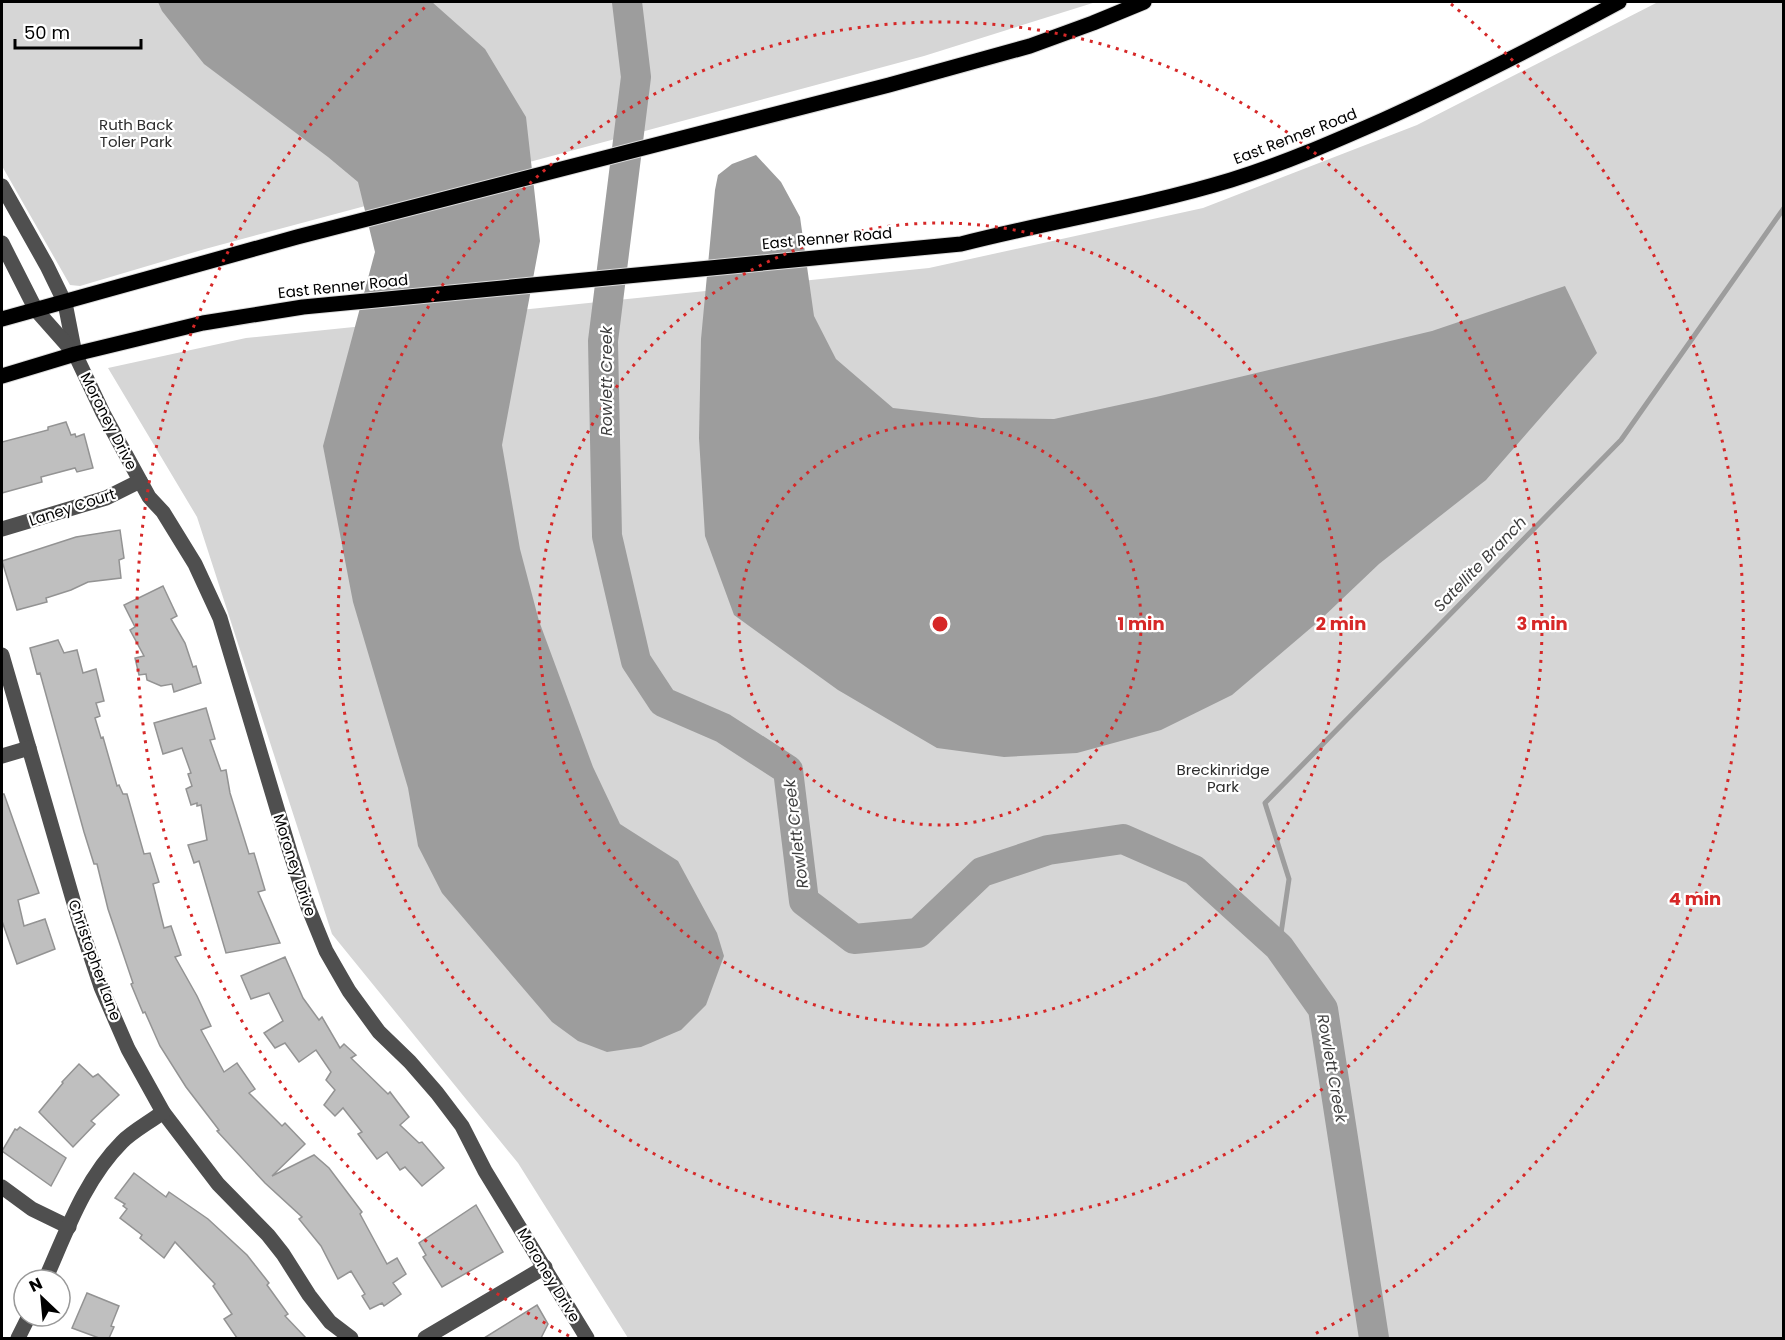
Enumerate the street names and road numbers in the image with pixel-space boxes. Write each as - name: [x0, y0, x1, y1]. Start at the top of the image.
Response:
- street label: East Renner Road: [1230, 103, 1360, 169]
- street label: East Renner Road: [761, 222, 893, 254]
- street label: East Renner Road: [277, 269, 409, 303]
- street label: Moroney Drive: [75, 369, 143, 473]
- street label: Laney Court: [26, 483, 118, 531]
- street label: Moroney Drive: [269, 811, 321, 919]
- street label: Christopher Lane: [63, 896, 127, 1024]
- street label: Moroney Drive: [513, 1224, 585, 1326]

